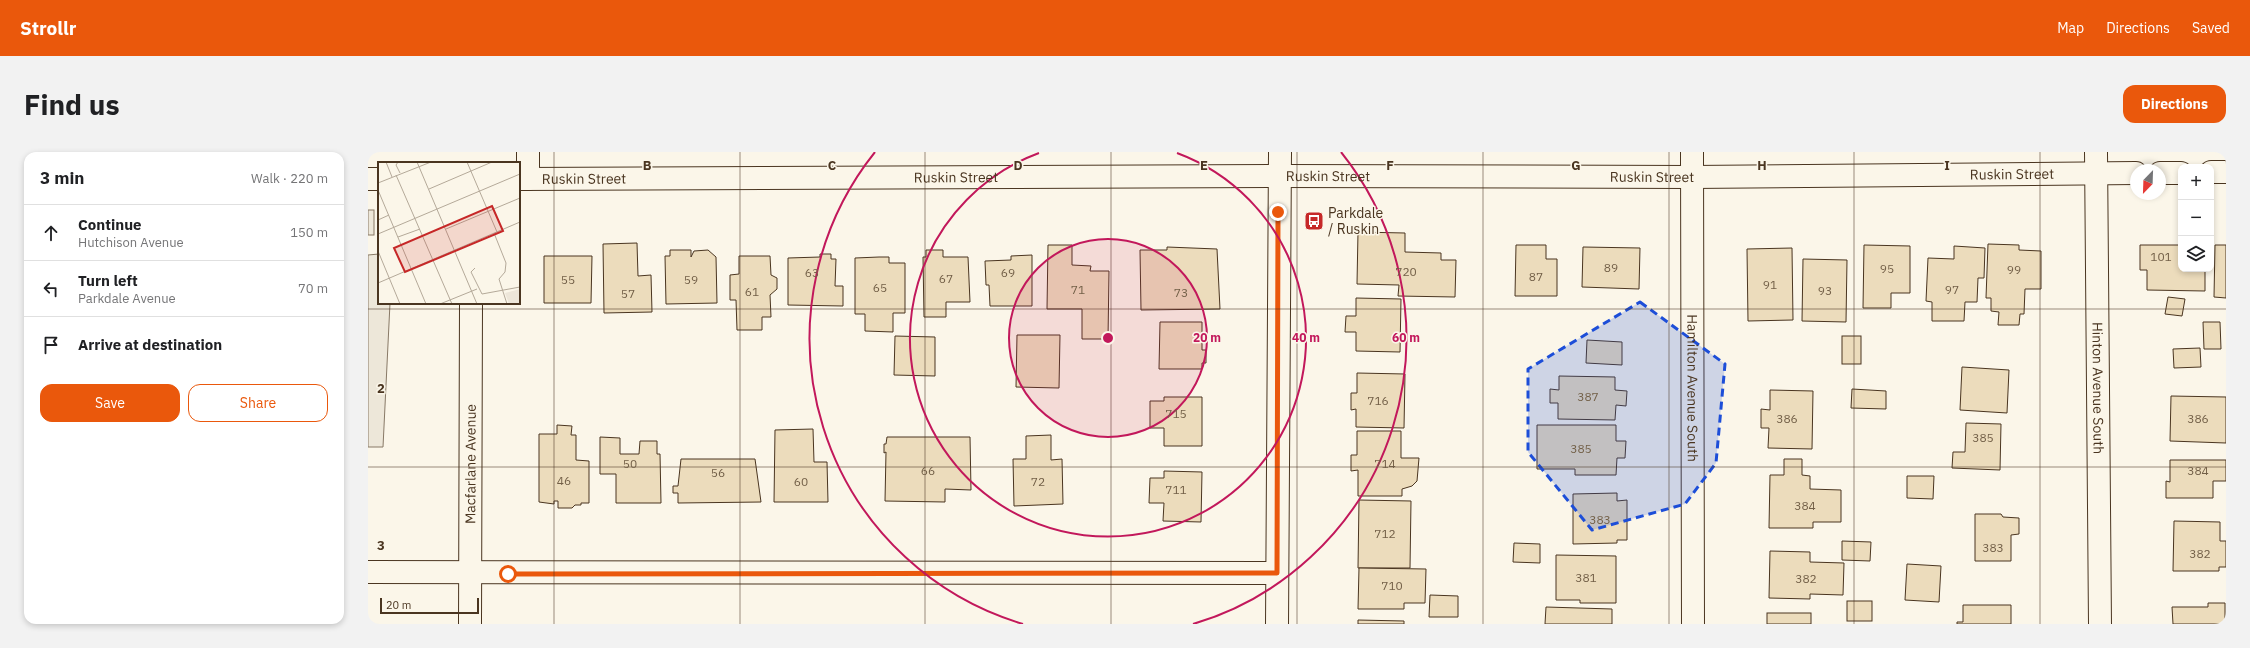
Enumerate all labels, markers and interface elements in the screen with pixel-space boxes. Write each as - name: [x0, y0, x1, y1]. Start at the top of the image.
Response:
- text: Strollr: [20, 16, 76, 40]
- text: Map: [2057, 19, 2084, 37]
- text: Directions: [2106, 19, 2170, 37]
- text: Saved: [2192, 19, 2230, 37]
- button: Directions: [2123, 85, 2226, 123]
- text: Find us: [24, 86, 120, 123]
- text: B: [643, 157, 652, 174]
- text: C: [828, 157, 837, 174]
- text: D: [1013, 157, 1023, 174]
- text: E: [1200, 157, 1208, 174]
- text: F: [1386, 157, 1394, 174]
- text: G: [1571, 157, 1581, 174]
- text: H: [1757, 157, 1767, 174]
- text: I: [1944, 157, 1950, 174]
- inset map: [378, 162, 520, 304]
- north arrow: [2130, 164, 2166, 200]
- map controls: [2178, 164, 2214, 272]
- button: +: [2178, 164, 2214, 200]
- street label: Ruskin Street: [1970, 165, 2054, 183]
- text: 3 min: [40, 167, 84, 189]
- street label: Ruskin Street: [1286, 167, 1370, 185]
- street label: Ruskin Street: [914, 168, 998, 186]
- street label: Ruskin Street: [1610, 168, 1694, 186]
- text: Walk · 220 m: [251, 170, 328, 187]
- street label: Ruskin Street: [542, 170, 626, 188]
- button: −: [2178, 200, 2214, 236]
- route end: [1269, 203, 1287, 221]
- place label: Parkdale / Ruskin: [1328, 204, 1384, 238]
- bus stop icon: Parkdale / Ruskin: [1303, 210, 1325, 232]
- text: Continue: [78, 215, 142, 234]
- icon: ahead: [40, 222, 62, 244]
- text: 150 m: [290, 224, 328, 241]
- text: Hutchison Avenue: [78, 234, 184, 251]
- button: layers: [2178, 236, 2214, 272]
- house number: 101: [2150, 249, 2172, 264]
- house number: 89: [1604, 260, 1618, 275]
- house number: 95: [1880, 261, 1894, 276]
- house number: 99: [2007, 262, 2021, 277]
- house number: 720: [1395, 264, 1417, 279]
- house number: 63: [805, 265, 819, 280]
- house number: 69: [1001, 265, 1015, 280]
- house number: 87: [1529, 269, 1543, 284]
- text: Turn left: [78, 271, 138, 290]
- house number: 67: [939, 271, 953, 286]
- house number: 55: [561, 272, 575, 287]
- house number: 59: [684, 272, 698, 287]
- house number: 91: [1763, 277, 1777, 292]
- icon: left: [40, 278, 62, 300]
- text: 70 m: [298, 280, 328, 297]
- house number: 65: [873, 280, 887, 295]
- house number: 71: [1071, 282, 1085, 297]
- house number: 97: [1945, 282, 1959, 297]
- house number: 93: [1818, 283, 1832, 298]
- house number: 61: [745, 284, 759, 299]
- house number: 73: [1174, 285, 1188, 300]
- house number: 57: [621, 286, 635, 301]
- text: Parkdale Avenue: [78, 290, 176, 307]
- street label: Hamilton Avenue South: [1683, 314, 1702, 462]
- street label: Hinton Avenue South: [2088, 322, 2108, 454]
- text: 20 m: [1193, 330, 1221, 345]
- text: 40 m: [1292, 330, 1320, 345]
- text: 60 m: [1392, 330, 1420, 345]
- centre of rings: [1101, 331, 1115, 345]
- icon: arrive: [40, 334, 62, 356]
- text: Arrive at destination: [78, 335, 222, 354]
- text: 2: [377, 380, 385, 397]
- button: Save: [40, 384, 180, 422]
- button: Share: [188, 384, 328, 422]
- house number: 387: [1577, 389, 1599, 404]
- house number: 716: [1367, 393, 1389, 408]
- street label: Macfarlane Avenue: [461, 404, 480, 524]
- house number: 715: [1165, 406, 1187, 421]
- house number: 386: [1776, 411, 1798, 426]
- house number: 386: [2187, 411, 2209, 426]
- house number: 385: [1972, 430, 1994, 445]
- house number: 385: [1570, 441, 1592, 456]
- house number: 50: [623, 456, 637, 471]
- house number: 714: [1374, 456, 1396, 471]
- house number: 66: [921, 463, 935, 478]
- house number: 384: [2187, 463, 2209, 478]
- house number: 56: [711, 465, 725, 480]
- house number: 46: [557, 473, 571, 488]
- house number: 60: [794, 474, 808, 489]
- house number: 72: [1031, 474, 1045, 489]
- house number: 711: [1165, 482, 1187, 497]
- house number: 384: [1794, 498, 1816, 513]
- house number: 383: [1589, 512, 1611, 527]
- house number: 712: [1374, 526, 1396, 541]
- text: 3: [377, 537, 385, 554]
- house number: 383: [1982, 540, 2004, 555]
- house number: 382: [2189, 546, 2211, 561]
- route start: [499, 565, 517, 583]
- house number: 381: [1575, 570, 1597, 585]
- house number: 382: [1795, 571, 1817, 586]
- house number: 710: [1381, 578, 1403, 593]
- scale bar: [380, 596, 479, 615]
- text: 20 m: [386, 598, 411, 612]

